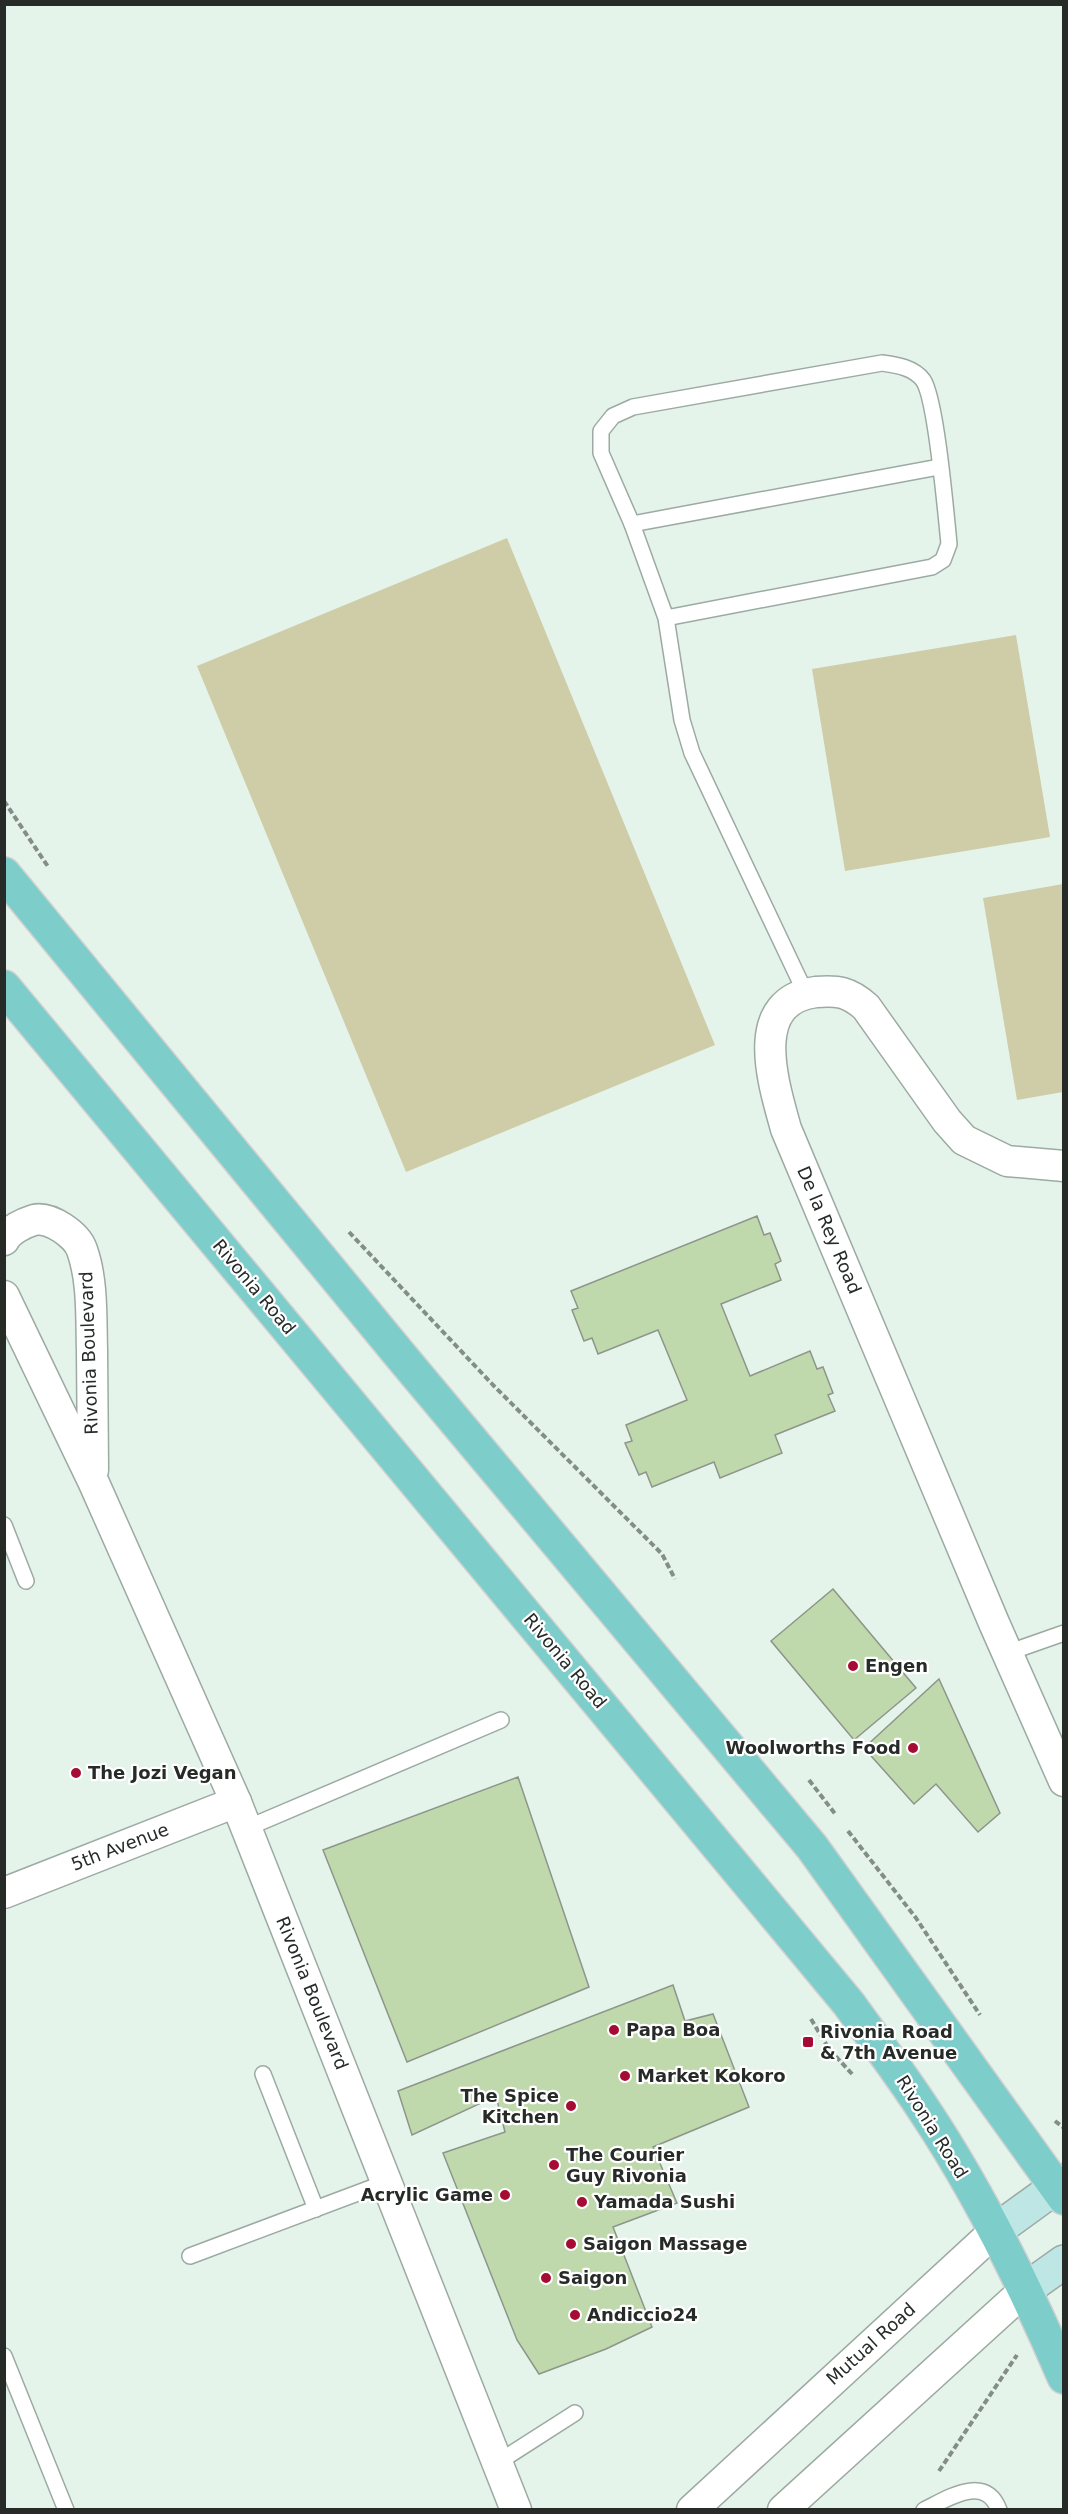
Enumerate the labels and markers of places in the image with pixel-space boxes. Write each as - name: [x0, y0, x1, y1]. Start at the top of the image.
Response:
- place label: Engen: [865, 1655, 928, 1676]
- marker: Engen: [846, 1659, 860, 1673]
- place label: Woolworths Food: [725, 1737, 901, 1758]
- marker: Woolworths Food: [906, 1741, 920, 1755]
- place label: The Jozi Vegan: [88, 1762, 237, 1783]
- marker: The Jozi Vegan: [69, 1766, 83, 1780]
- place label: Papa Boa: [626, 2019, 720, 2040]
- place label: Rivonia Road & 7th Avenue: [820, 2021, 957, 2063]
- marker: Papa Boa: [607, 2023, 621, 2037]
- marker: Rivonia Road & 7th Avenue: [801, 2035, 815, 2049]
- place label: Market Kokoro: [637, 2065, 786, 2086]
- marker: Market Kokoro: [618, 2069, 632, 2083]
- place label: The Spice Kitchen: [461, 2085, 559, 2127]
- marker: The Spice Kitchen: [564, 2099, 578, 2113]
- place label: The Courier Guy Rivonia: [566, 2144, 687, 2186]
- marker: The Courier Guy Rivonia: [547, 2158, 561, 2172]
- place label: Acrylic Game: [361, 2184, 493, 2205]
- marker: Acrylic Game: [498, 2188, 512, 2202]
- place label: Yamada Sushi: [593, 2191, 735, 2212]
- marker: Yamada Sushi: [575, 2195, 589, 2209]
- place label: Saigon Massage: [583, 2233, 747, 2254]
- marker: Saigon Massage: [564, 2237, 578, 2251]
- place label: Saigon: [558, 2267, 627, 2288]
- marker: Saigon: [539, 2271, 553, 2285]
- place label: Andiccio24: [587, 2304, 698, 2325]
- marker: Andiccio24: [568, 2308, 582, 2322]

